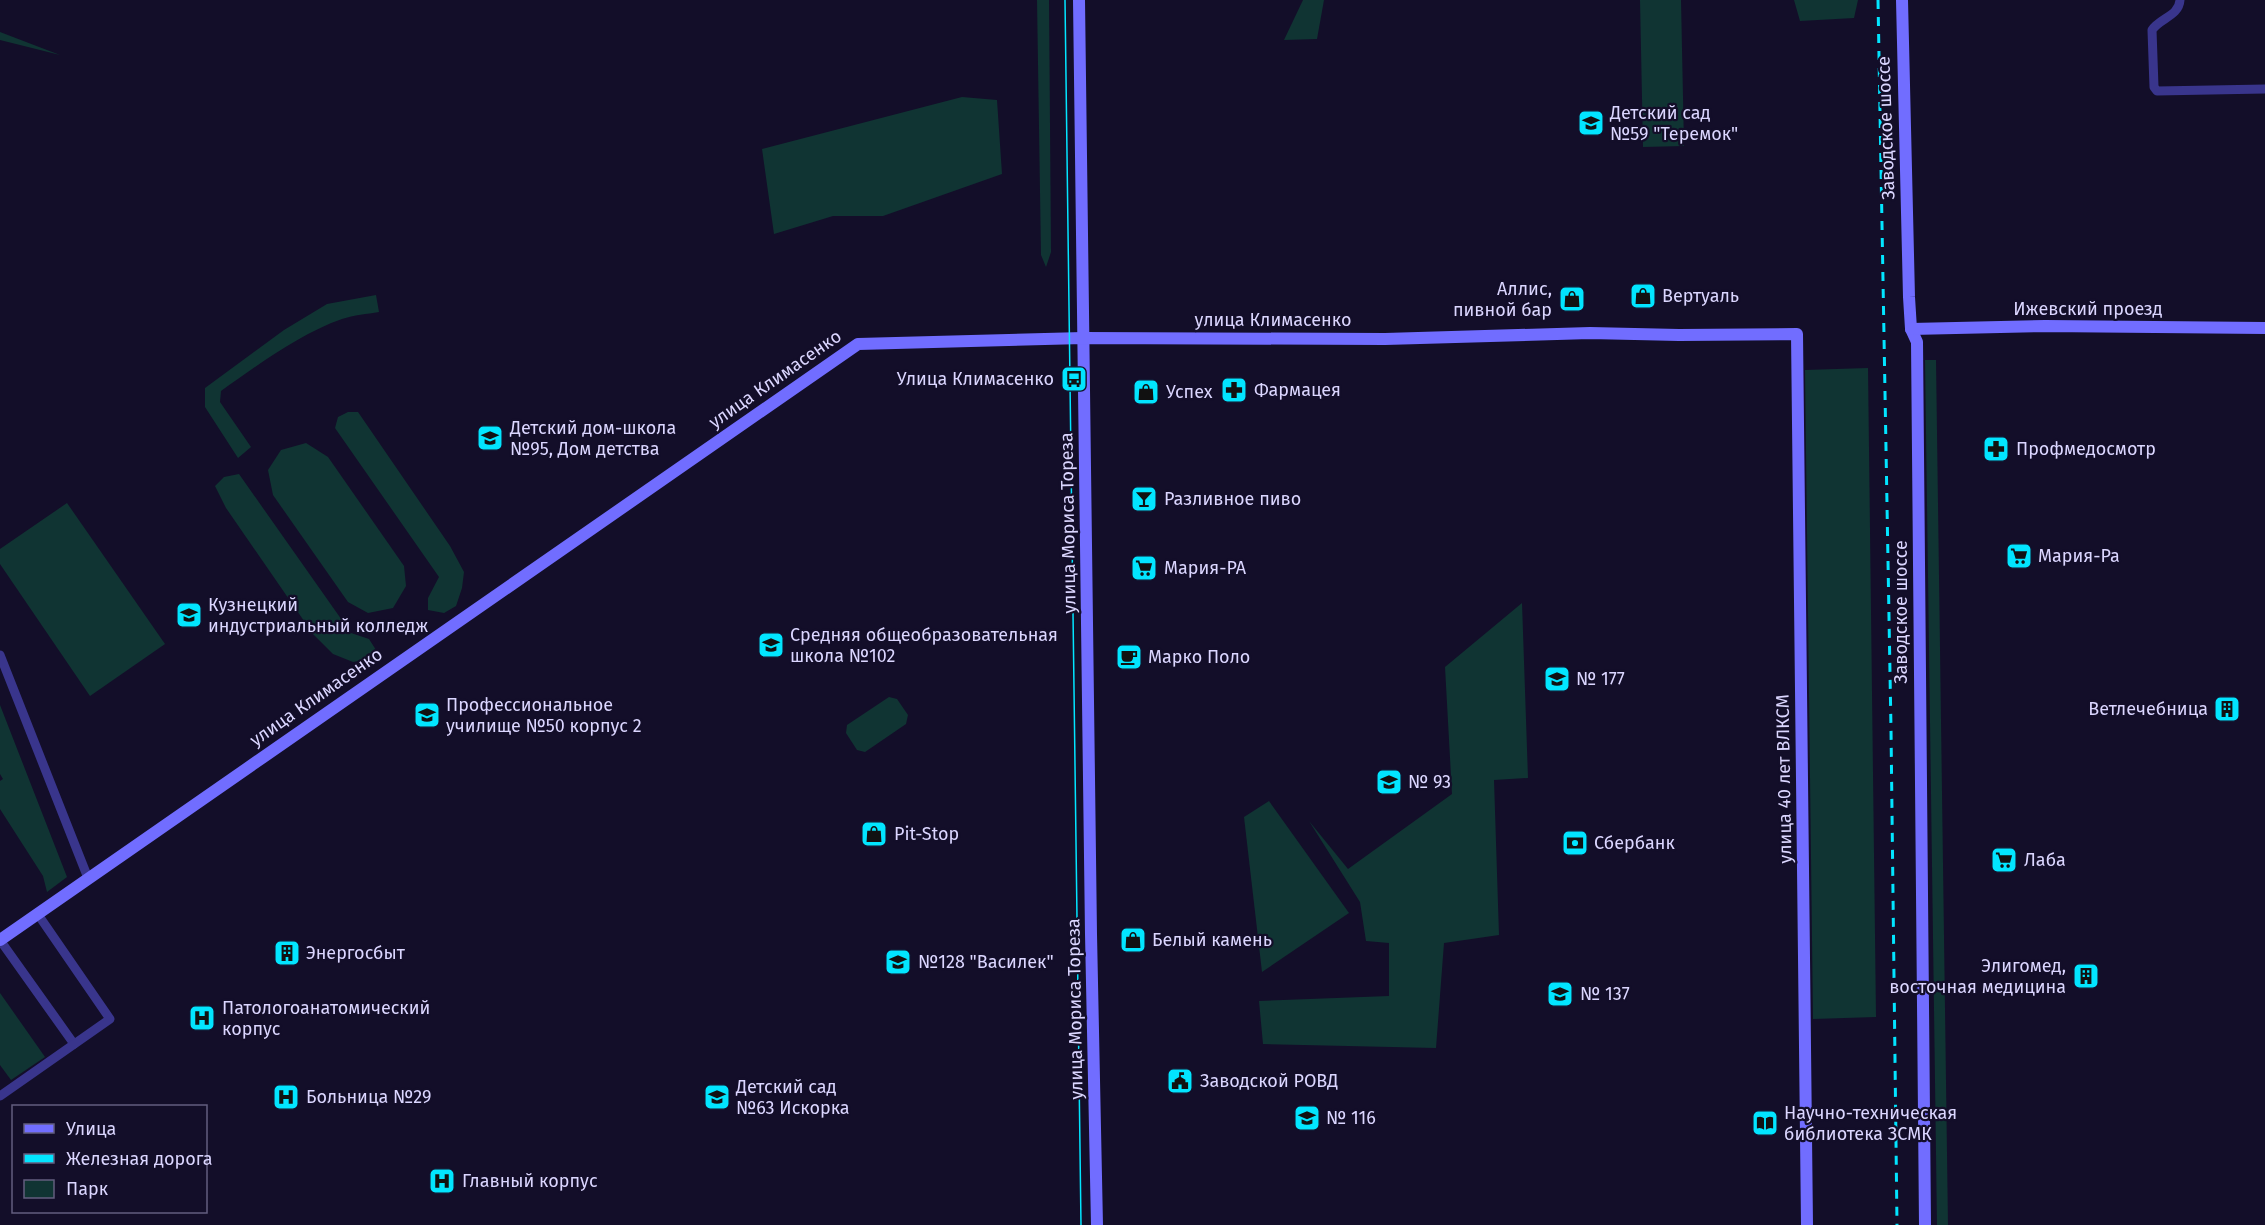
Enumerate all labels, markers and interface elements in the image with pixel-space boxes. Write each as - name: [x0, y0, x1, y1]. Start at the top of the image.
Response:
- street label: Заводское шоссе: [1873, 56, 1899, 200]
- place label: Детский сад №59 "Теремок": [1609, 102, 1738, 145]
- school or university icon: Детский сад №59 "Теремок": [1576, 108, 1606, 138]
- place label: Аллис, пивной бар: [1453, 278, 1552, 321]
- shop icon: Вертуаль: [1628, 281, 1658, 311]
- shop icon: Аллис, пивной бар: [1557, 284, 1587, 314]
- place label: Вертуаль: [1662, 285, 1739, 307]
- street label: Ижевский проезд: [2013, 298, 2163, 320]
- street label: улица Климасенко: [1195, 309, 1351, 331]
- street label: улица Климасенко: [704, 325, 846, 433]
- bus stop icon: Улица Климасенко: [1059, 364, 1089, 394]
- place label: Улица Климасенко: [897, 368, 1054, 390]
- pharmacy icon: Фармацея: [1219, 375, 1249, 405]
- shop icon: Успех: [1131, 377, 1161, 407]
- place label: Фармацея: [1254, 379, 1341, 401]
- place label: Успех: [1166, 381, 1213, 403]
- place label: Детский дом-школа №95, Дом детства: [509, 417, 676, 460]
- school or university icon: Детский дом-школа №95, Дом детства: [475, 423, 505, 453]
- street label: улица Мориса Тореза: [1055, 432, 1081, 614]
- pharmacy icon: Профмедосмотр: [1981, 434, 2011, 464]
- place label: Профмедосмотр: [2016, 438, 2156, 460]
- bar icon: Разливное пиво: [1129, 484, 1159, 514]
- place label: Разливное пиво: [1164, 488, 1301, 510]
- street label: Заводское шоссе: [1890, 540, 1912, 684]
- supermarket icon: Мария-Ра: [2004, 541, 2034, 571]
- place label: Мария-Ра: [2038, 545, 2120, 567]
- supermarket icon: Мария-РА: [1129, 553, 1159, 583]
- place label: Мария-РА: [1164, 557, 1247, 579]
- place label: Кузнецкий индустриальный колледж: [208, 594, 428, 637]
- school or university icon: Кузнецкий индустриальный колледж: [174, 600, 204, 630]
- place label: Средняя общеобразовательная школа №102: [790, 624, 1058, 667]
- school or university icon: Средняя общеобразовательная школа №102: [756, 630, 786, 660]
- cafe icon: Марко Поло: [1114, 642, 1144, 672]
- street label: улица Климасенко: [245, 643, 387, 751]
- place label: Марко Поло: [1148, 646, 1250, 668]
- school or university icon: № 177: [1542, 664, 1572, 694]
- place label: № 177: [1576, 668, 1625, 690]
- place label: Профессиональное училище №50 корпус 2: [446, 694, 642, 737]
- street label: улица 40 лет ВЛКСМ: [1772, 694, 1796, 864]
- building icon: Ветлечебница: [2212, 694, 2242, 724]
- place label: Ветлечебница: [2088, 698, 2208, 720]
- school or university icon: Профессиональное училище №50 корпус 2: [412, 700, 442, 730]
- school or university icon: № 93: [1374, 767, 1404, 797]
- place label: № 93: [1408, 771, 1451, 793]
- shop icon: Pit-Stop: [859, 819, 889, 849]
- place label: Pit-Stop: [894, 823, 959, 845]
- bank icon: Сбербанк: [1560, 828, 1590, 858]
- place label: Сбербанк: [1594, 832, 1675, 854]
- supermarket icon: Лаба: [1989, 845, 2019, 875]
- place label: Лаба: [2024, 849, 2066, 871]
- street label: улица Мориса Тореза: [1062, 918, 1088, 1100]
- shop icon: Белый камень: [1118, 925, 1148, 955]
- place label: Белый камень: [1152, 929, 1272, 951]
- building icon: Энергосбыт: [272, 938, 302, 968]
- place label: Энергосбыт: [306, 942, 406, 964]
- school or university icon: №128 "Василек": [883, 947, 913, 977]
- place label: №128 "Василек": [918, 951, 1054, 973]
- place label: Элигомед, восточная медицина: [1889, 955, 2066, 998]
- building icon: Элигомед, восточная медицина: [2071, 961, 2101, 991]
- school or university icon: № 137: [1545, 979, 1575, 1009]
- place label: № 137: [1580, 983, 1630, 1005]
- place label: Патологоанатомический корпус: [222, 997, 430, 1040]
- hospital icon: Патологоанатомический корпус: [187, 1003, 217, 1033]
- public building icon: Заводской РОВД: [1165, 1066, 1195, 1096]
- place label: Заводской РОВД: [1200, 1070, 1338, 1092]
- place label: Детский сад №63 Искорка: [735, 1076, 850, 1119]
- hospital icon: Больница №29: [271, 1082, 301, 1112]
- school or university icon: Детский сад №63 Искорка: [702, 1082, 732, 1112]
- place label: Больница №29: [306, 1086, 431, 1108]
- place label: Научно-техническая библиотека ЗСМК: [1784, 1102, 1957, 1145]
- school or university icon: № 116: [1292, 1103, 1322, 1133]
- legend: [12, 1105, 207, 1213]
- place label: № 116: [1326, 1107, 1376, 1129]
- library icon: Научно-техническая библиотека ЗСМК: [1750, 1108, 1780, 1138]
- text: Улица: [66, 1118, 116, 1140]
- text: Железная дорога: [66, 1148, 213, 1170]
- hospital icon: Главный корпус: [427, 1166, 457, 1196]
- place label: Главный корпус: [462, 1170, 598, 1192]
- text: Парк: [66, 1178, 109, 1200]

